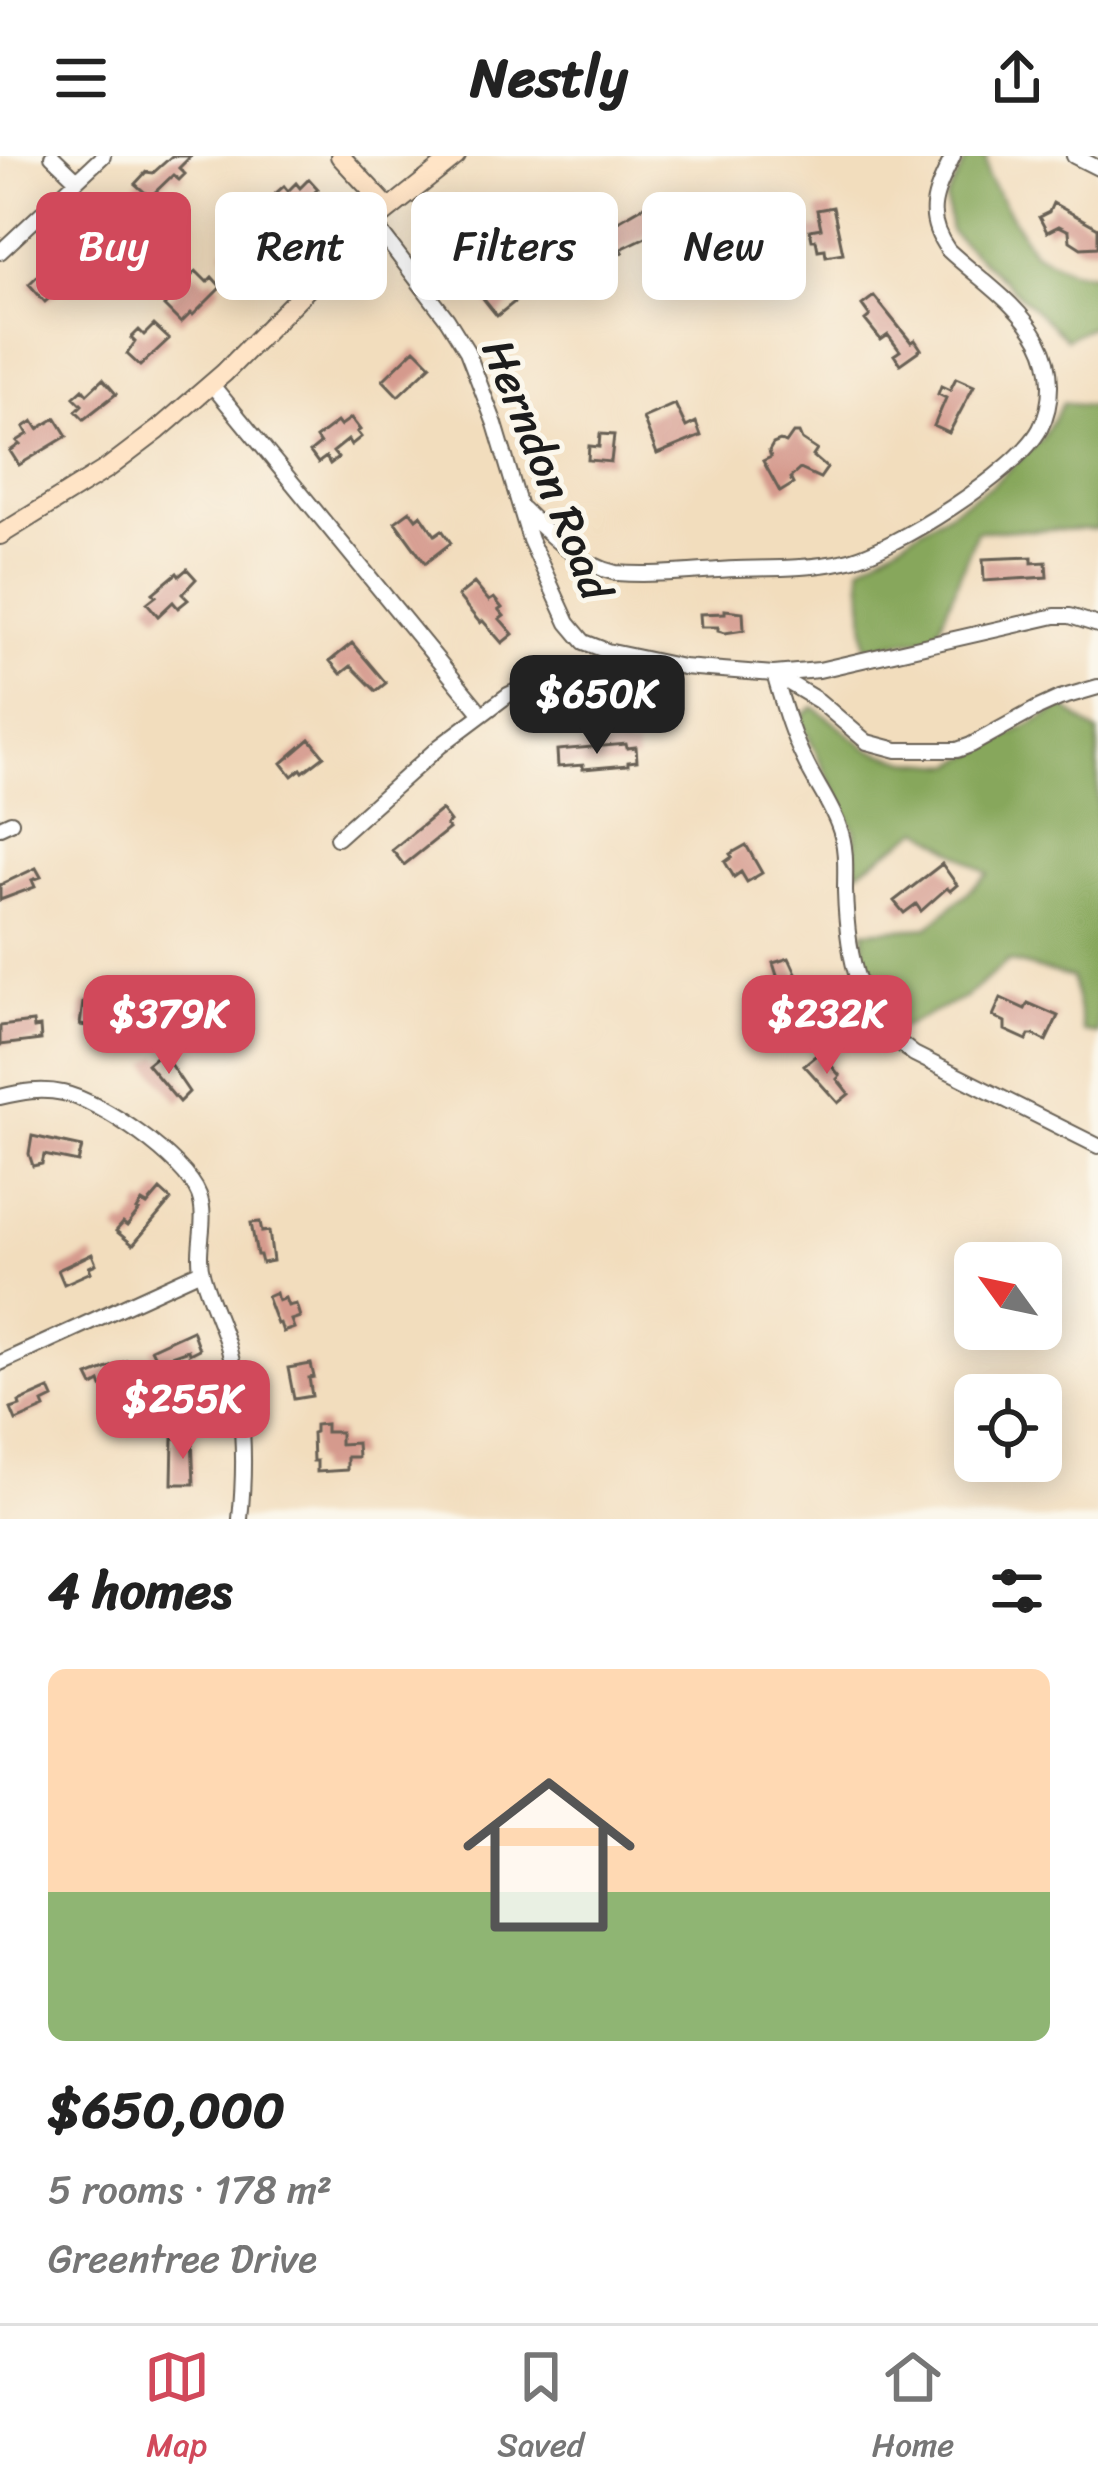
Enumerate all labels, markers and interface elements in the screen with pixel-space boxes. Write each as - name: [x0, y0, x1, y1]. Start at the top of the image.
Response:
- text: Nestly: [470, 30, 628, 126]
- icon: menu: [48, 45, 114, 111]
- icon: share: [984, 45, 1050, 111]
- chip: Buy: [36, 192, 191, 300]
- chip: Rent: [215, 192, 387, 300]
- chip: Filters: [411, 192, 618, 300]
- chip: New: [642, 192, 806, 300]
- street label: Herndon Road: [458, 326, 637, 615]
- pin: $650K: [513, 655, 681, 757]
- text: $650K: [537, 659, 657, 728]
- pin: $379K: [85, 975, 253, 1077]
- pin: $232K: [743, 975, 911, 1077]
- text: $379K: [110, 979, 228, 1048]
- text: $232K: [769, 979, 885, 1048]
- north arrow: [954, 1242, 1062, 1350]
- map controls: [954, 1242, 1062, 1482]
- pin: $255K: [99, 1360, 267, 1462]
- text: $255K: [123, 1364, 243, 1433]
- button: locate: [954, 1374, 1062, 1482]
- text: 4 homes: [48, 1546, 232, 1636]
- icon: filters: [984, 1558, 1050, 1624]
- icon: home: [441, 1747, 657, 1963]
- text: $650,000: [48, 2065, 285, 2155]
- text: 5 rooms · 178 m²: [48, 2155, 332, 2224]
- text: Greentree Drive: [48, 2224, 317, 2293]
- tab: Map: [144, 2344, 210, 2474]
- tab: Saved: [497, 2344, 584, 2474]
- tab: Home: [872, 2344, 954, 2474]

